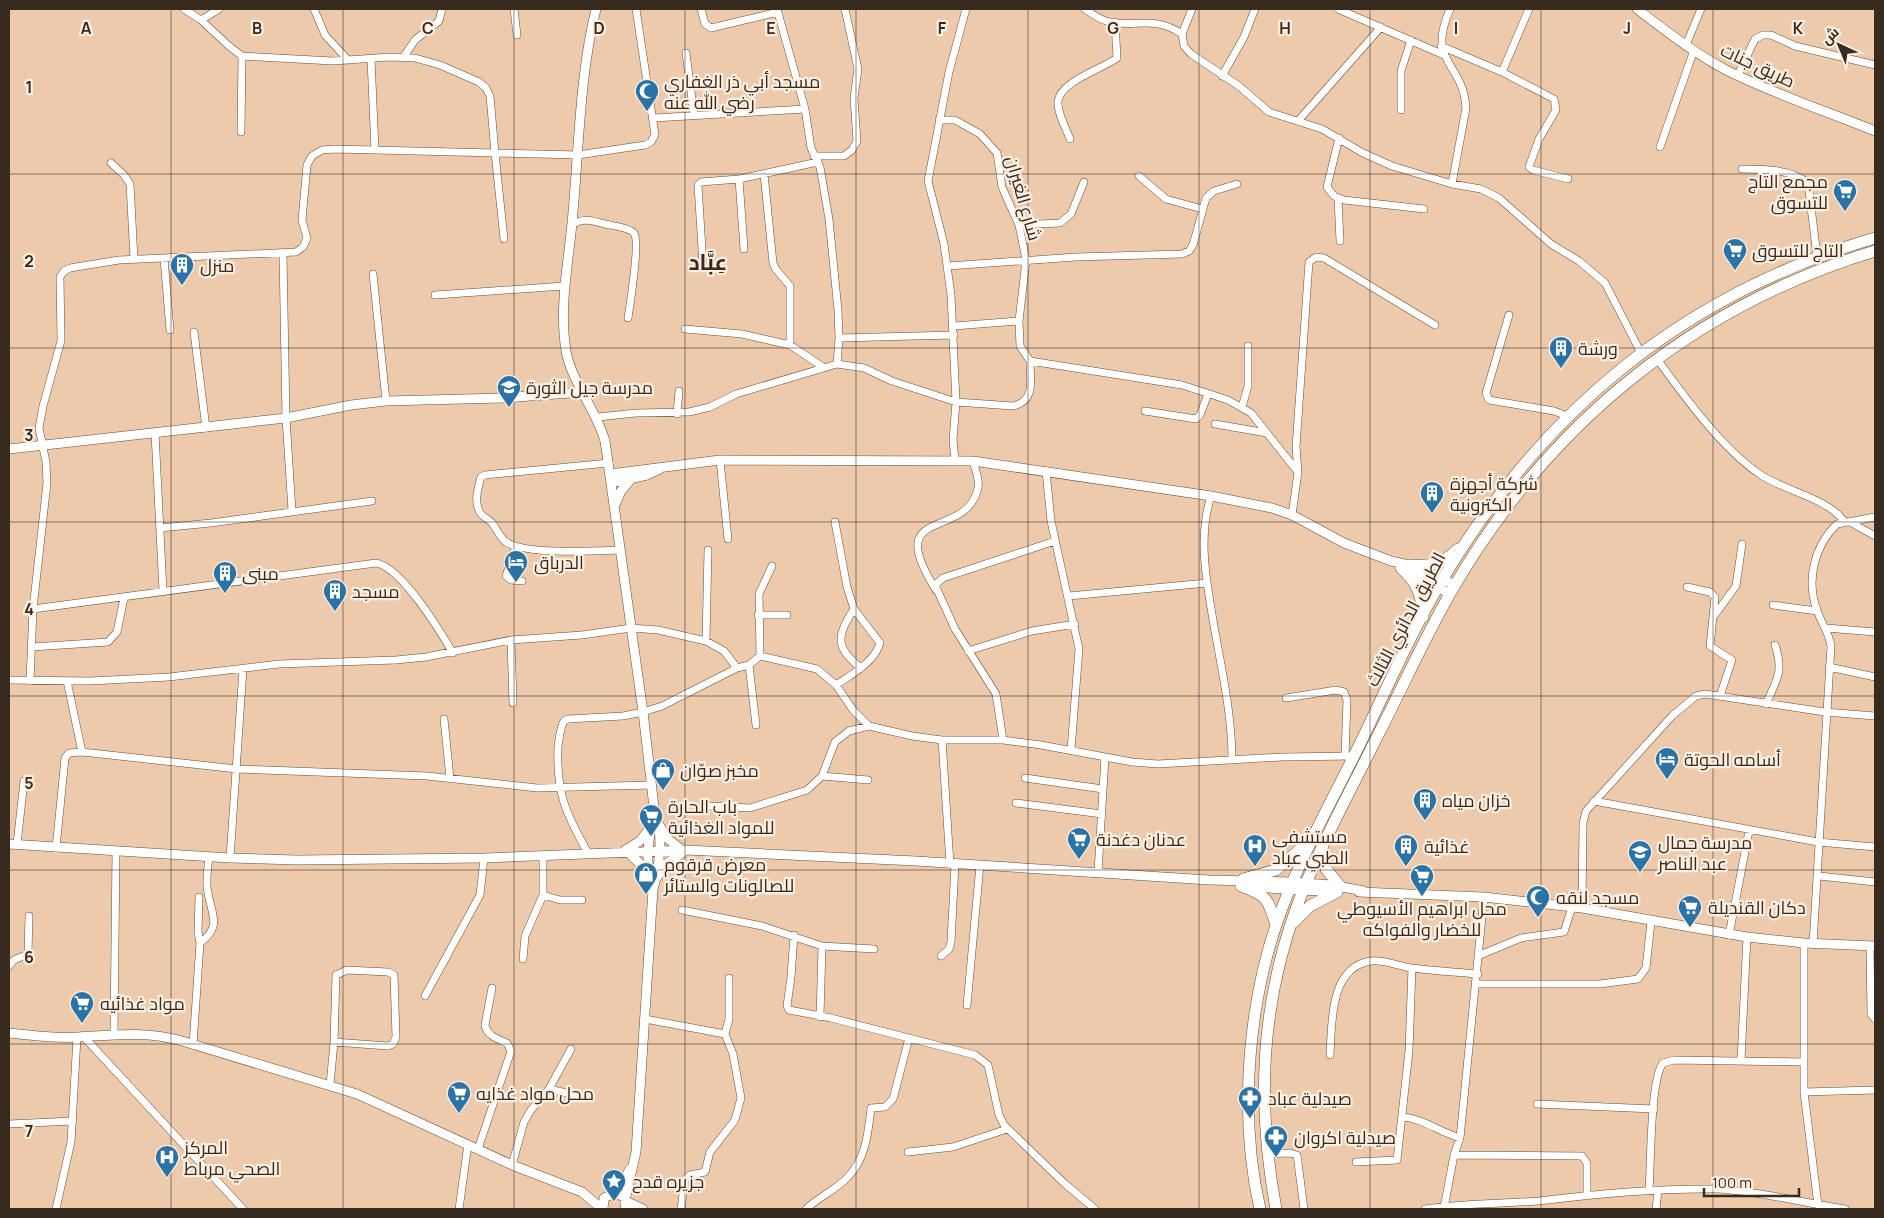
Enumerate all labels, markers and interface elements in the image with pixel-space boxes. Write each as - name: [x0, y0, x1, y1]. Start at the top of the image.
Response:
- text: A: [81, 17, 92, 39]
- text: B: [252, 17, 262, 39]
- text: C: [422, 17, 434, 39]
- text: D: [593, 17, 605, 39]
- text: E: [766, 17, 776, 39]
- text: F: [938, 17, 947, 39]
- text: G: [1107, 17, 1119, 39]
- text: H: [1279, 17, 1291, 39]
- text: I: [1454, 17, 1458, 39]
- text: J: [1623, 17, 1631, 39]
- text: K: [1793, 17, 1804, 39]
- north arrow: [1814, 20, 1864, 70]
- text: ش: [1817, 22, 1843, 48]
- street label: طريق جنات: [1716, 37, 1799, 94]
- place label: مسجد أبي ذر الغفاري رضي الله عنه: [664, 69, 820, 116]
- text: 1: [25, 76, 33, 98]
- mosque icon: مسجد أبي ذر الغفاري رضي الله عنه: [634, 78, 660, 112]
- street label: شارع الغيران: [999, 153, 1048, 244]
- place label: مجمع التاج للتسوق: [1748, 169, 1828, 215]
- supermarket icon: مجمع التاج للتسوق: [1832, 178, 1858, 212]
- supermarket icon: التاج للتسوق: [1722, 237, 1748, 271]
- place label: التاج للتسوق: [1752, 238, 1844, 263]
- district label: عِبَّاد: [689, 247, 727, 277]
- text: 2: [24, 250, 34, 272]
- building icon: منزل: [169, 252, 195, 286]
- place label: منزل: [200, 253, 234, 277]
- building icon: ورشة: [1548, 335, 1574, 369]
- place label: ورشة: [1578, 336, 1618, 360]
- school or university icon: مدرسة جيل الثورة: [496, 374, 522, 408]
- place label: مدرسة جيل الثورة: [526, 375, 653, 399]
- text: 3: [24, 424, 34, 446]
- place label: شركة أجهزة الكترونية: [1450, 471, 1538, 516]
- building icon: شركة أجهزة الكترونية: [1419, 480, 1445, 514]
- street label: الطريق الدائري الثالث: [1359, 548, 1453, 692]
- hotel icon: الدرباق: [503, 549, 529, 583]
- place label: الدرباق: [534, 550, 584, 575]
- building icon: مبنى: [212, 560, 238, 594]
- place label: مبنى: [242, 561, 279, 585]
- building icon: مسجد: [322, 578, 348, 612]
- place label: مسجد: [352, 579, 400, 603]
- text: 4: [24, 598, 34, 620]
- hotel icon: أسامه الحوتة: [1654, 746, 1680, 780]
- place label: أسامه الحوتة: [1684, 747, 1781, 771]
- shop icon: مخبز صوّان: [650, 757, 676, 791]
- place label: مخبز صوّان: [680, 758, 759, 782]
- text: 5: [24, 772, 34, 794]
- building icon: خزان مياه: [1412, 787, 1438, 821]
- place label: خزان مياه: [1442, 788, 1511, 812]
- place label: باب الحارة للمواد الغذائية: [668, 794, 774, 839]
- supermarket icon: باب الحارة للمواد الغذائية: [638, 803, 664, 837]
- place label: مستشفى الطبي عباد: [1272, 824, 1349, 872]
- supermarket icon: عدنان دغدنة: [1066, 826, 1092, 860]
- place label: عدنان دغدنة: [1096, 827, 1186, 851]
- place label: مدرسة جمال عبد الناصر: [1657, 830, 1752, 875]
- hospital icon: مستشفى الطبي عباد: [1242, 833, 1268, 867]
- building icon: غذائية: [1393, 833, 1419, 867]
- place label: غذائية: [1424, 834, 1470, 858]
- school or university icon: مدرسة جمال عبد الناصر: [1627, 839, 1653, 873]
- place label: معرض قرقوم للصالونات والستائر: [663, 852, 794, 897]
- shop icon: معرض قرقوم للصالونات والستائر: [633, 861, 659, 895]
- supermarket icon: محل ابراهيم الأسيوطي للخضار والفواكه: [1409, 863, 1435, 897]
- mosque icon: مسجد لنقه: [1525, 884, 1551, 918]
- place label: مسجد لنقه: [1556, 885, 1639, 909]
- supermarket icon: دكان القنديلة: [1677, 894, 1703, 928]
- place label: دكان القنديلة: [1708, 895, 1806, 919]
- place label: محل ابراهيم الأسيوطي للخضار والفواكه: [1337, 896, 1507, 941]
- text: 6: [24, 946, 34, 968]
- supermarket icon: مواد غذائيه: [69, 990, 95, 1024]
- place label: مواد غذائيه: [100, 991, 185, 1015]
- supermarket icon: محل مواد غذايه: [446, 1080, 472, 1114]
- place label: محل مواد غذايه: [476, 1081, 594, 1105]
- pharmacy icon: صيدلية عباد: [1237, 1085, 1263, 1119]
- place label: صيدلية عباد: [1268, 1086, 1352, 1110]
- text: 7: [25, 1120, 33, 1142]
- pharmacy icon: صيدلية اكروان: [1263, 1124, 1289, 1158]
- place label: صيدلية اكروان: [1294, 1125, 1396, 1149]
- place label: المركز الصحي مرباط: [183, 1135, 280, 1183]
- hospital icon: المركز الصحي مرباط: [154, 1144, 180, 1178]
- scale bar: [1704, 1166, 1799, 1198]
- place icon: جزيره قدح: [601, 1168, 627, 1202]
- place label: جزيره قدح: [632, 1169, 704, 1194]
- text: 100 m: [1712, 1172, 1752, 1193]

